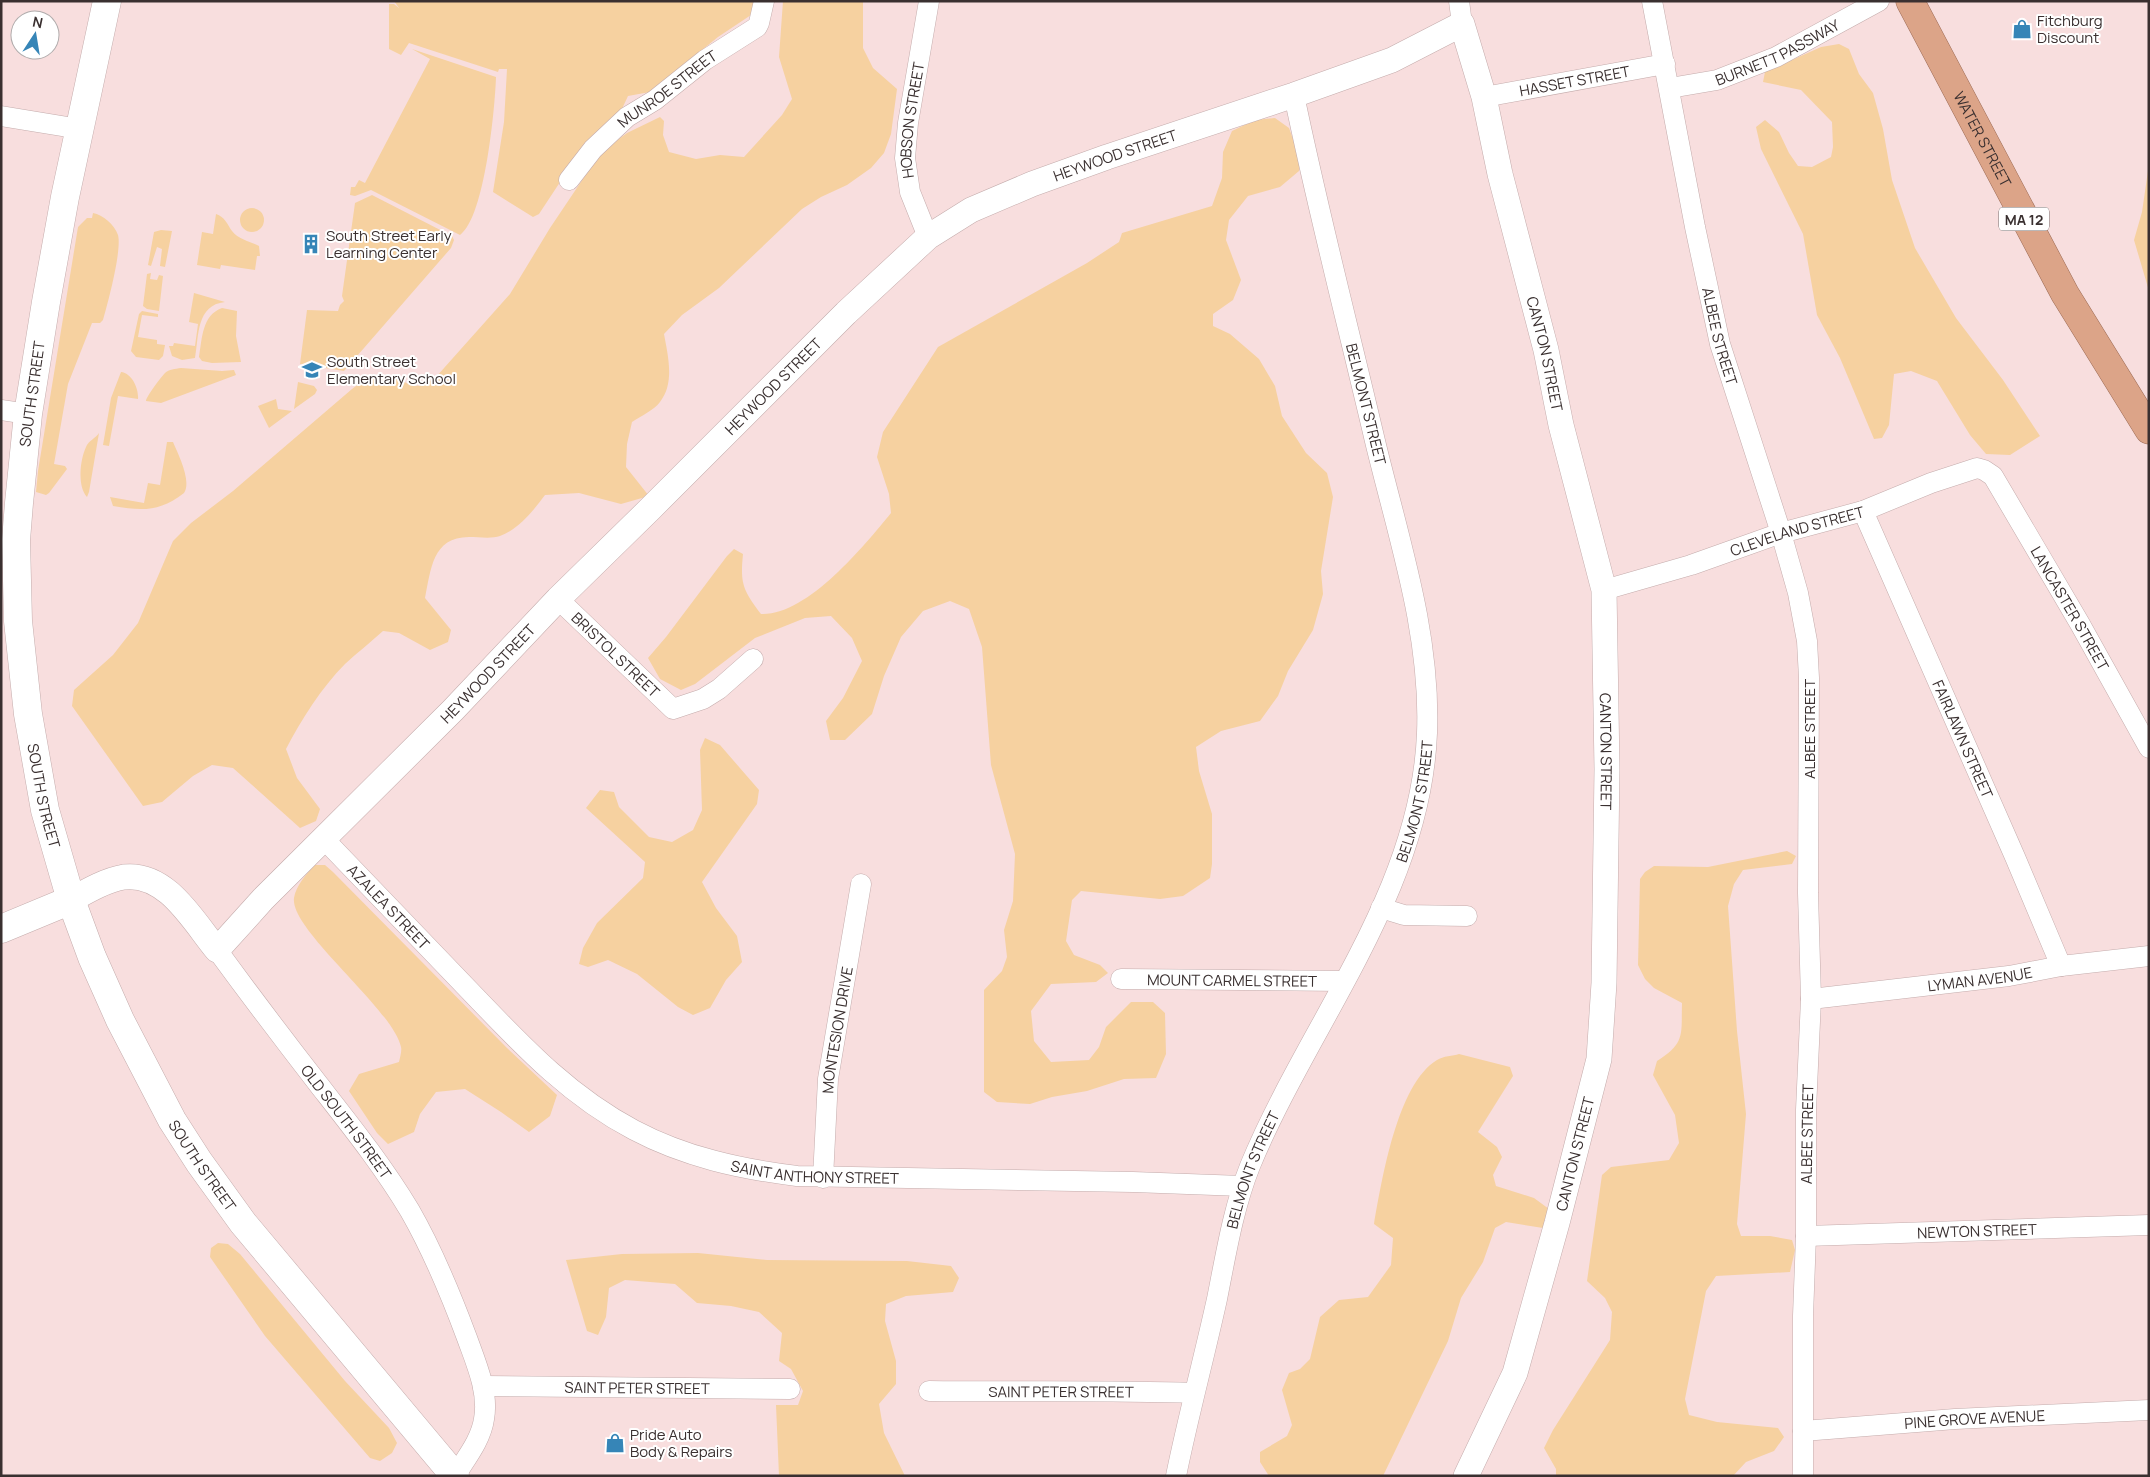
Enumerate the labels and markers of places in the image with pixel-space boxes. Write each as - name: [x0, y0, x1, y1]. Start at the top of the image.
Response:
- place label: Fitchburg Discount: [2037, 10, 2103, 48]
- shop icon: Fitchburg Discount: [2011, 18, 2033, 40]
- place label: South Street Early Learning Center: [326, 225, 452, 263]
- building icon: South Street Early Learning Center: [300, 233, 322, 255]
- place label: South Street Elementary School: [327, 351, 456, 389]
- school or university icon: South Street Elementary School: [301, 359, 323, 381]
- place label: Pride Auto Body & Repairs: [630, 1424, 732, 1462]
- shop icon: Pride Auto Body & Repairs: [604, 1432, 626, 1454]

